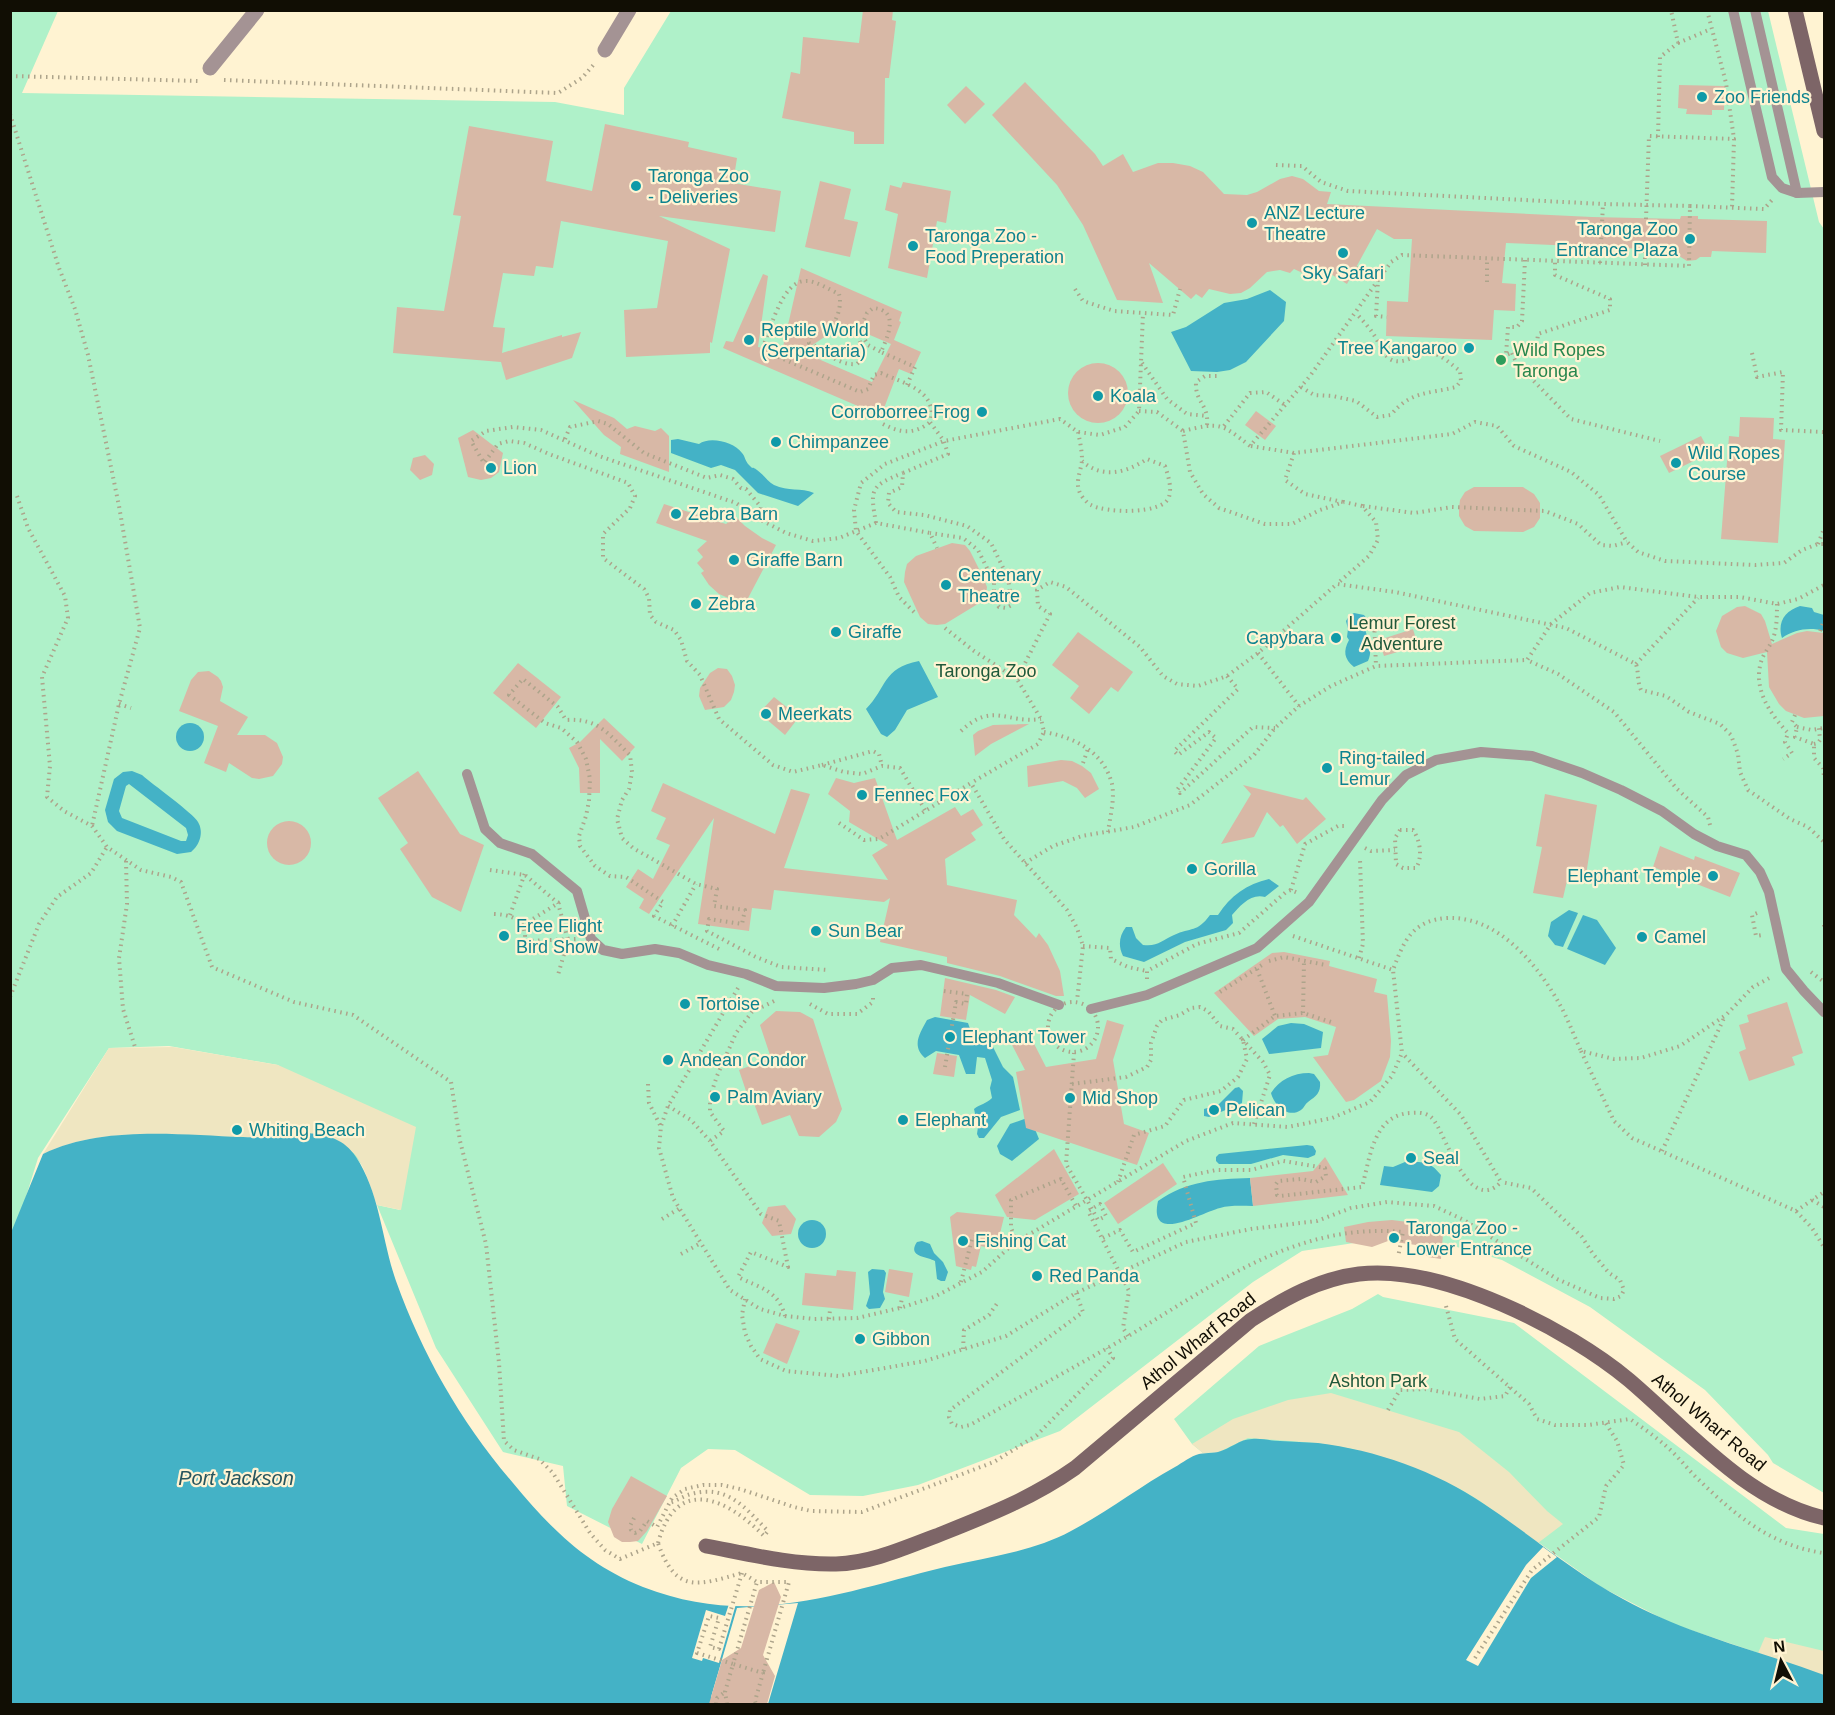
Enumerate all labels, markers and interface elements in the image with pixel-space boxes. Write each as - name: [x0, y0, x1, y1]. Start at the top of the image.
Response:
- place label: Zoo Friends: [1714, 87, 1810, 107]
- marker: Zoo Friends: [1695, 90, 1709, 104]
- place label: Taronga Zoo - Deliveries: [648, 166, 749, 207]
- marker: Taronga Zoo - Deliveries: [629, 179, 643, 193]
- place label: ANZ Lecture Theatre: [1264, 203, 1365, 244]
- marker: ANZ Lecture Theatre: [1245, 216, 1259, 230]
- place label: Taronga Zoo Entrance Plaza: [1556, 219, 1679, 260]
- place label: Taronga Zoo - Food Preperation: [925, 226, 1064, 267]
- marker: Taronga Zoo Entrance Plaza: [1683, 232, 1697, 246]
- marker: Taronga Zoo - Food Preperation: [906, 239, 920, 253]
- marker: Sky Safari: [1336, 246, 1350, 260]
- place label: Sky Safari: [1302, 263, 1384, 283]
- place label: Reptile World (Serpentaria): [761, 320, 869, 361]
- marker: Reptile World (Serpentaria): [742, 333, 756, 347]
- place label: Tree Kangaroo: [1338, 338, 1457, 358]
- place label: Wild Ropes Taronga: [1513, 340, 1605, 381]
- marker: Tree Kangaroo: [1462, 341, 1476, 355]
- marker: Wild Ropes Taronga: [1494, 353, 1508, 367]
- place label: Koala: [1110, 386, 1157, 406]
- marker: Koala: [1091, 389, 1105, 403]
- place label: Corroborree Frog: [831, 402, 970, 422]
- marker: Corroborree Frog: [975, 405, 989, 419]
- place label: Chimpanzee: [788, 432, 889, 452]
- marker: Chimpanzee: [769, 435, 783, 449]
- place label: Wild Ropes Course: [1688, 443, 1780, 484]
- marker: Wild Ropes Course: [1669, 456, 1683, 470]
- place label: Lion: [503, 458, 537, 478]
- marker: Lion: [484, 461, 498, 475]
- place label: Zebra Barn: [688, 504, 778, 524]
- marker: Zebra Barn: [669, 507, 683, 521]
- place label: Giraffe Barn: [746, 550, 843, 570]
- marker: Giraffe Barn: [727, 553, 741, 567]
- place label: Centenary Theatre: [958, 565, 1041, 606]
- marker: Centenary Theatre: [939, 578, 953, 592]
- place label: Zebra: [708, 594, 756, 614]
- marker: Zebra: [689, 597, 703, 611]
- park label: Lemur Forest Adventure: [1348, 613, 1456, 654]
- place label: Giraffe: [848, 622, 902, 642]
- marker: Giraffe: [829, 625, 843, 639]
- place label: Capybara: [1246, 628, 1325, 648]
- marker: Capybara: [1329, 631, 1343, 645]
- park label: Taronga Zoo: [935, 661, 1037, 681]
- place label: Meerkats: [778, 704, 852, 724]
- marker: Meerkats: [759, 707, 773, 721]
- place label: Ring-tailed Lemur: [1339, 748, 1425, 789]
- marker: Ring-tailed Lemur: [1320, 761, 1334, 775]
- place label: Fennec Fox: [874, 785, 969, 805]
- marker: Fennec Fox: [855, 788, 869, 802]
- place label: Gorilla: [1204, 859, 1257, 879]
- marker: Gorilla: [1185, 862, 1199, 876]
- place label: Elephant Temple: [1567, 866, 1701, 886]
- marker: Elephant Temple: [1706, 869, 1720, 883]
- place label: Free Flight Bird Show: [516, 916, 602, 957]
- place label: Sun Bear: [828, 921, 903, 941]
- marker: Sun Bear: [809, 924, 823, 938]
- place label: Camel: [1654, 927, 1706, 947]
- marker: Free Flight Bird Show: [497, 929, 511, 943]
- marker: Camel: [1635, 930, 1649, 944]
- place label: Tortoise: [697, 994, 760, 1014]
- marker: Tortoise: [678, 997, 692, 1011]
- place label: Elephant Tower: [962, 1027, 1086, 1047]
- marker: Elephant Tower: [943, 1030, 957, 1044]
- place label: Andean Condor: [680, 1050, 806, 1070]
- marker: Andean Condor: [661, 1053, 675, 1067]
- place label: Palm Aviary: [727, 1087, 822, 1107]
- place label: Mid Shop: [1082, 1088, 1158, 1108]
- marker: Palm Aviary: [708, 1090, 722, 1104]
- marker: Mid Shop: [1063, 1091, 1077, 1105]
- place label: Pelican: [1226, 1100, 1285, 1120]
- marker: Pelican: [1207, 1103, 1221, 1117]
- place label: Elephant: [915, 1110, 986, 1130]
- marker: Elephant: [896, 1113, 910, 1127]
- place label: Whiting Beach: [249, 1120, 365, 1140]
- marker: Whiting Beach: [230, 1123, 244, 1137]
- place label: Seal: [1423, 1148, 1459, 1168]
- marker: Seal: [1404, 1151, 1418, 1165]
- place label: Taronga Zoo - Lower Entrance: [1406, 1218, 1532, 1259]
- place label: Fishing Cat: [975, 1231, 1066, 1251]
- marker: Taronga Zoo - Lower Entrance: [1387, 1231, 1401, 1245]
- marker: Fishing Cat: [956, 1234, 970, 1248]
- place label: Red Panda: [1049, 1266, 1140, 1286]
- marker: Red Panda: [1030, 1269, 1044, 1283]
- street label: Athol Wharf Road: [1136, 1289, 1260, 1393]
- place label: Gibbon: [872, 1329, 930, 1349]
- marker: Gibbon: [853, 1332, 867, 1346]
- street label: Athol Wharf Road: [1648, 1369, 1770, 1475]
- park label: Ashton Park: [1329, 1371, 1428, 1391]
- water label: Port Jackson: [178, 1467, 294, 1489]
- north arrow: [1751, 1631, 1811, 1691]
- text: N: [1772, 1637, 1786, 1656]

